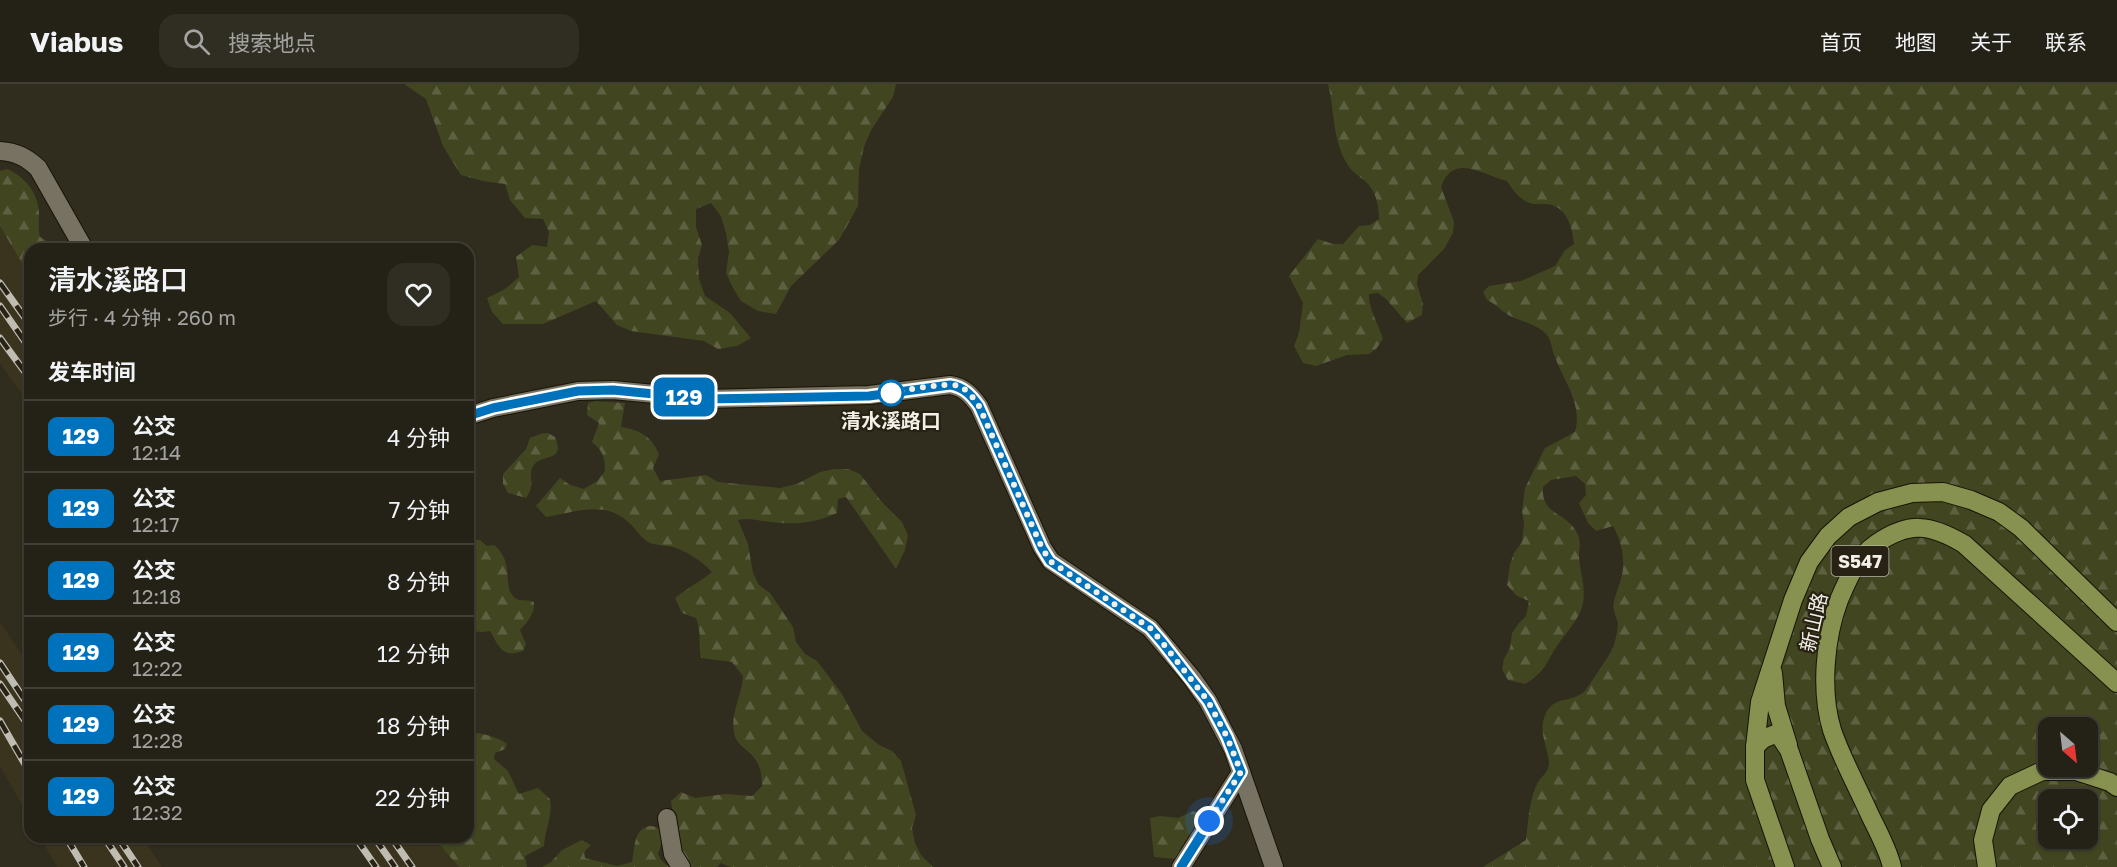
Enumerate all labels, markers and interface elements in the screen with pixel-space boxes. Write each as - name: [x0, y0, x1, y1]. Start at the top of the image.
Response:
- search box: [159, 14, 579, 68]
- text: Viabus: [30, 25, 123, 58]
- icon: search: [180, 25, 213, 58]
- text: 搜索地点: [228, 29, 316, 56]
- text: 首页: [1820, 29, 1862, 55]
- text: 地图: [1895, 29, 1937, 55]
- text: 关于: [1970, 29, 2012, 55]
- text: 联系: [2045, 29, 2087, 55]
- text: 清水溪路口: [48, 263, 188, 296]
- button: heart: [387, 263, 450, 326]
- text: 步行 · 4 分钟 · 260 m: [48, 305, 236, 329]
- text: 发车时间: [48, 358, 136, 385]
- line badge: 129: [650, 378, 718, 416]
- marker: 清水溪路口: [878, 380, 904, 406]
- text: 129: [666, 384, 702, 410]
- place label: 清水溪路口: [841, 408, 941, 432]
- text: 公交: [132, 412, 176, 439]
- text: 129: [63, 423, 99, 449]
- text: 4 分钟: [387, 424, 450, 451]
- text: 12:14: [132, 440, 181, 464]
- text: 公交: [132, 484, 176, 511]
- text: 129: [63, 495, 99, 521]
- text: 7 分钟: [389, 496, 450, 523]
- text: 12:17: [132, 512, 180, 536]
- road number: S547: [1832, 546, 1888, 576]
- text: 公交: [132, 556, 176, 583]
- text: 129: [63, 567, 99, 593]
- text: 8 分钟: [387, 568, 450, 595]
- text: 12:18: [132, 584, 181, 608]
- street label: 新山路: [1795, 590, 1831, 654]
- text: 公交: [132, 628, 176, 655]
- text: 129: [63, 639, 99, 665]
- text: 12 分钟: [377, 640, 450, 667]
- text: 12:22: [132, 656, 183, 680]
- text: 公交: [132, 700, 176, 727]
- text: 129: [63, 711, 99, 737]
- text: 18 分钟: [376, 712, 450, 739]
- north arrow: [2038, 717, 2098, 777]
- map controls: [2038, 717, 2098, 849]
- text: 12:28: [132, 728, 183, 752]
- text: 公交: [132, 772, 176, 799]
- text: 129: [63, 783, 99, 809]
- text: 22 分钟: [375, 784, 450, 811]
- button: locate: [2038, 789, 2098, 849]
- text: 12:32: [132, 800, 183, 824]
- your location: [1194, 806, 1224, 836]

